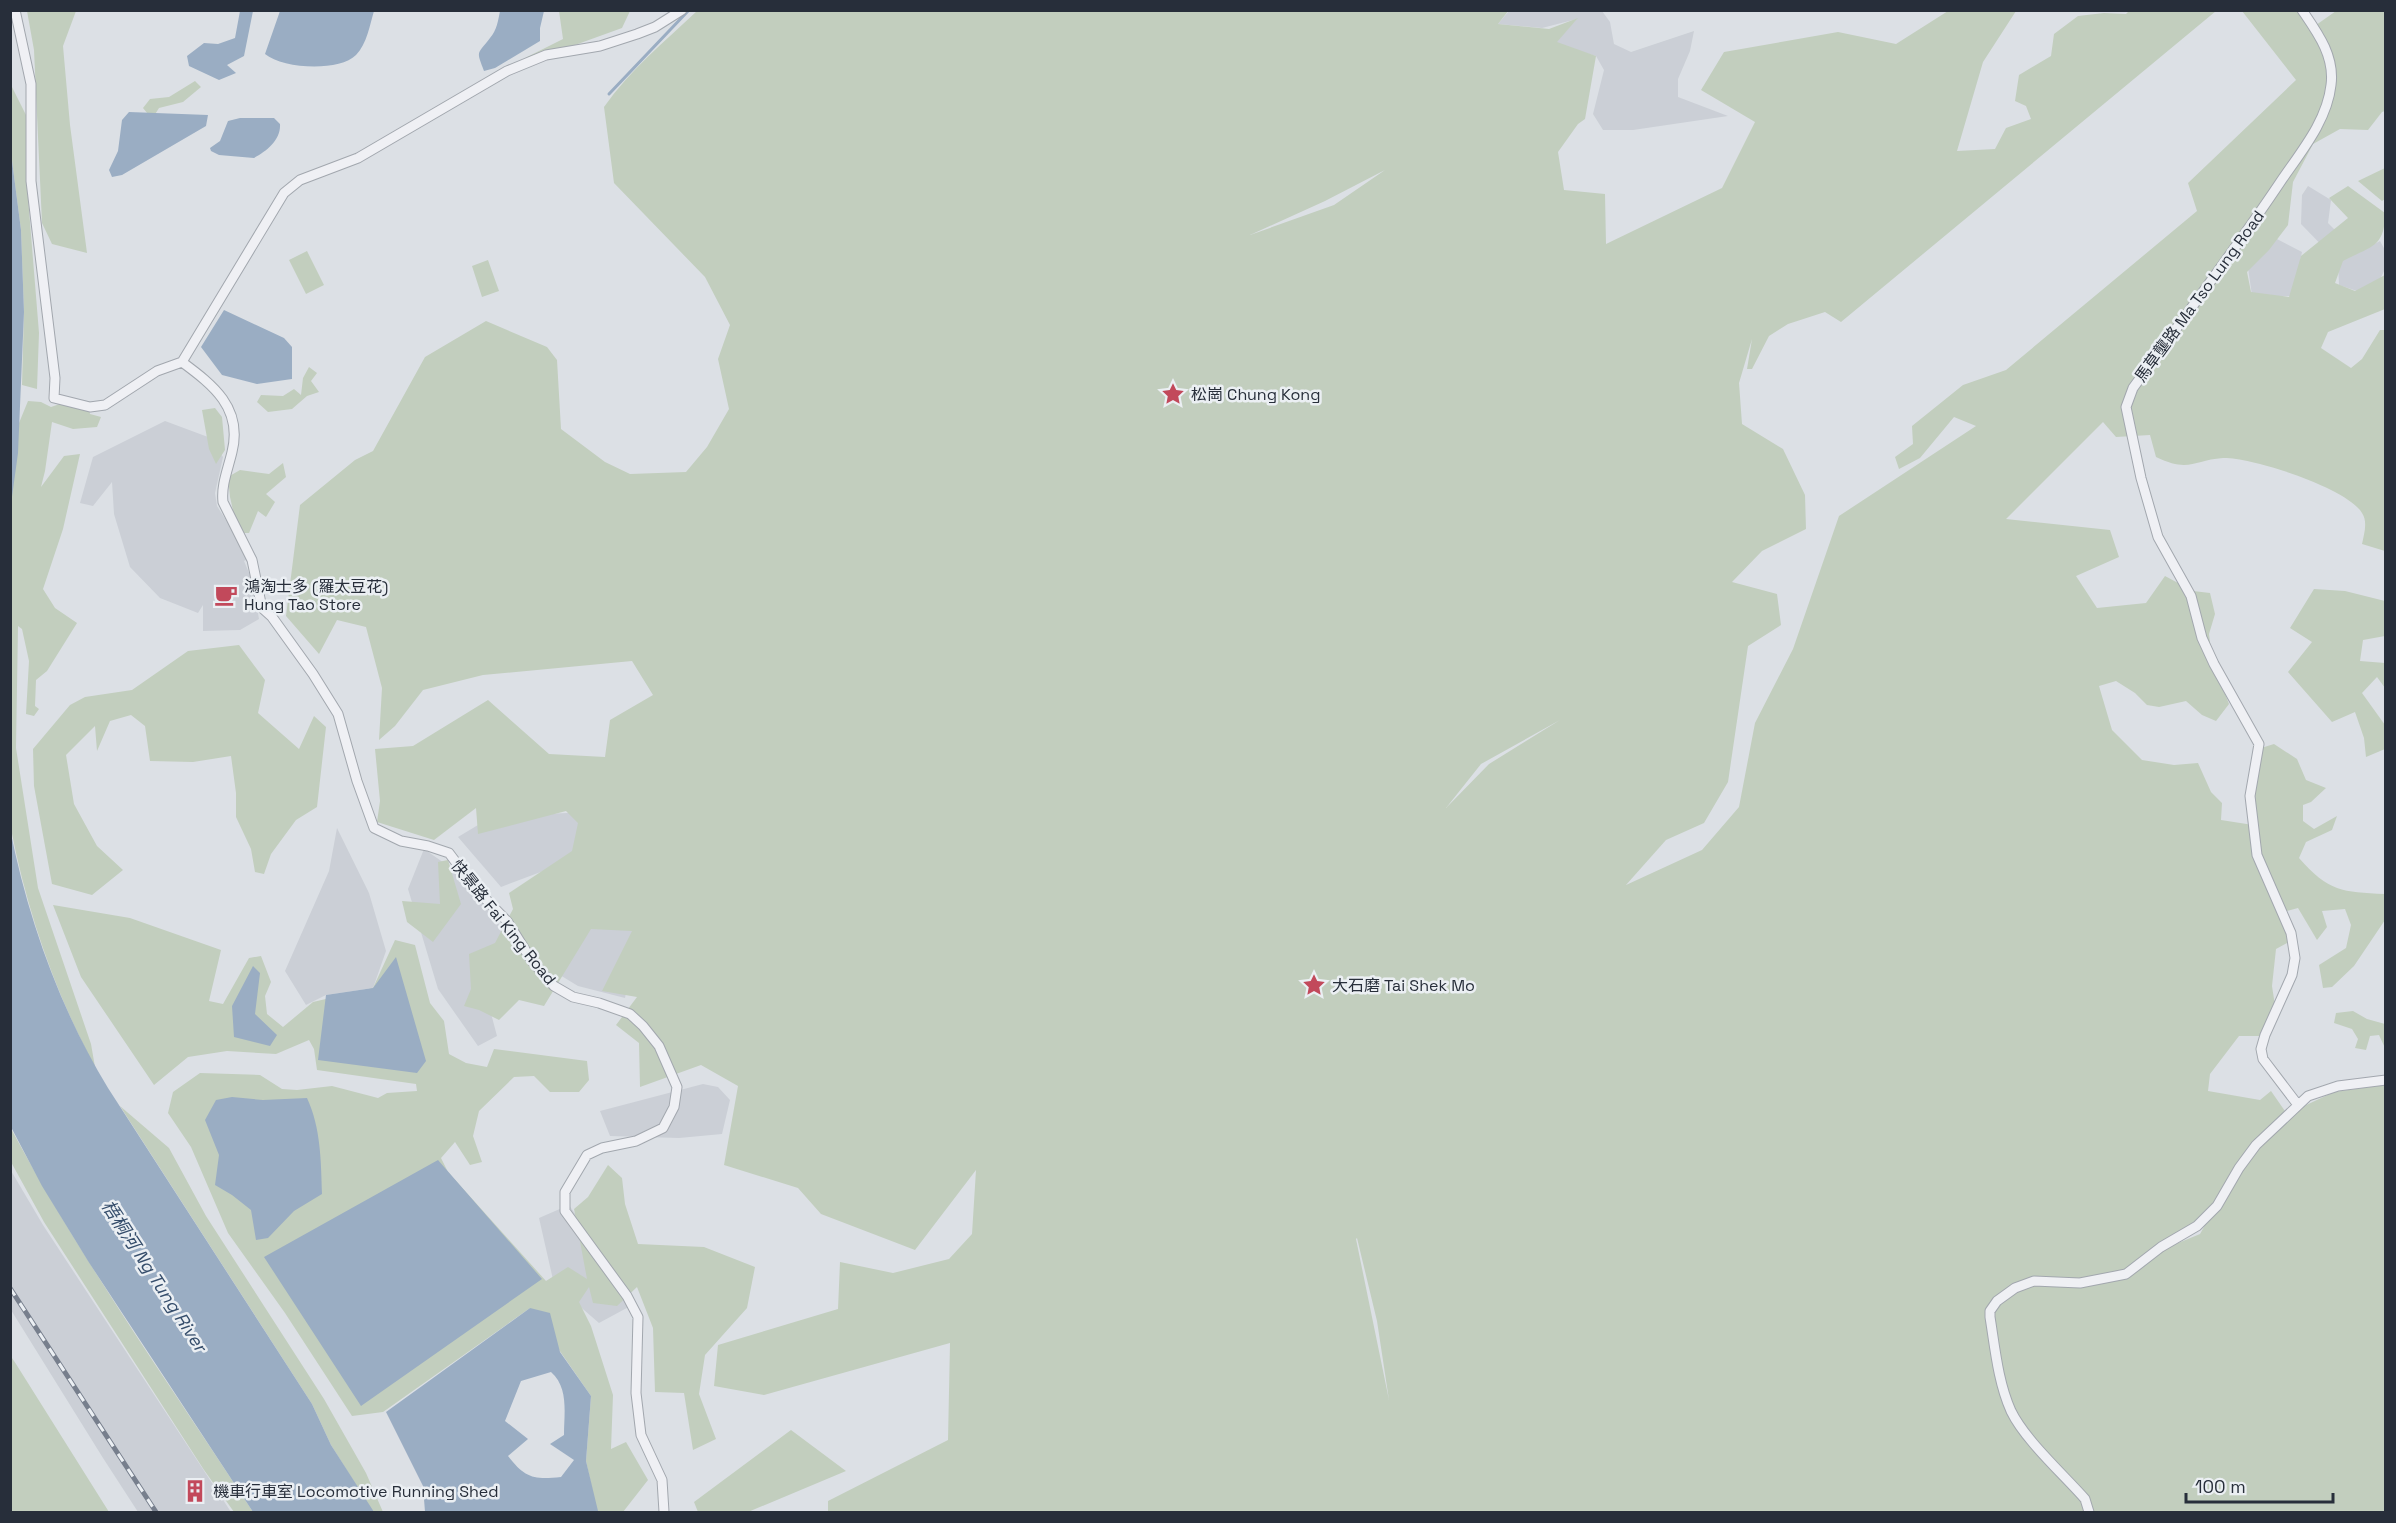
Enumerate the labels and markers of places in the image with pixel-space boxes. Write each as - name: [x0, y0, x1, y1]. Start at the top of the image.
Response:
- place icon: 松崗 Chung Kong: [1160, 381, 1186, 407]
- place label: 松崗 Chung Kong: [1191, 384, 1320, 405]
- place label: 鴻淘士多 (羅太豆花) Hung Tao Store: [244, 576, 388, 615]
- cafe icon: 鴻淘士多 (羅太豆花) Hung Tao Store: [213, 582, 239, 608]
- place icon: 大石磨 Tai Shek Mo: [1301, 972, 1327, 998]
- place label: 大石磨 Tai Shek Mo: [1332, 975, 1475, 996]
- building icon: 機車行車室 Locomotive Running Shed: [182, 1478, 208, 1504]
- place label: 機車行車室 Locomotive Running Shed: [213, 1481, 499, 1502]

